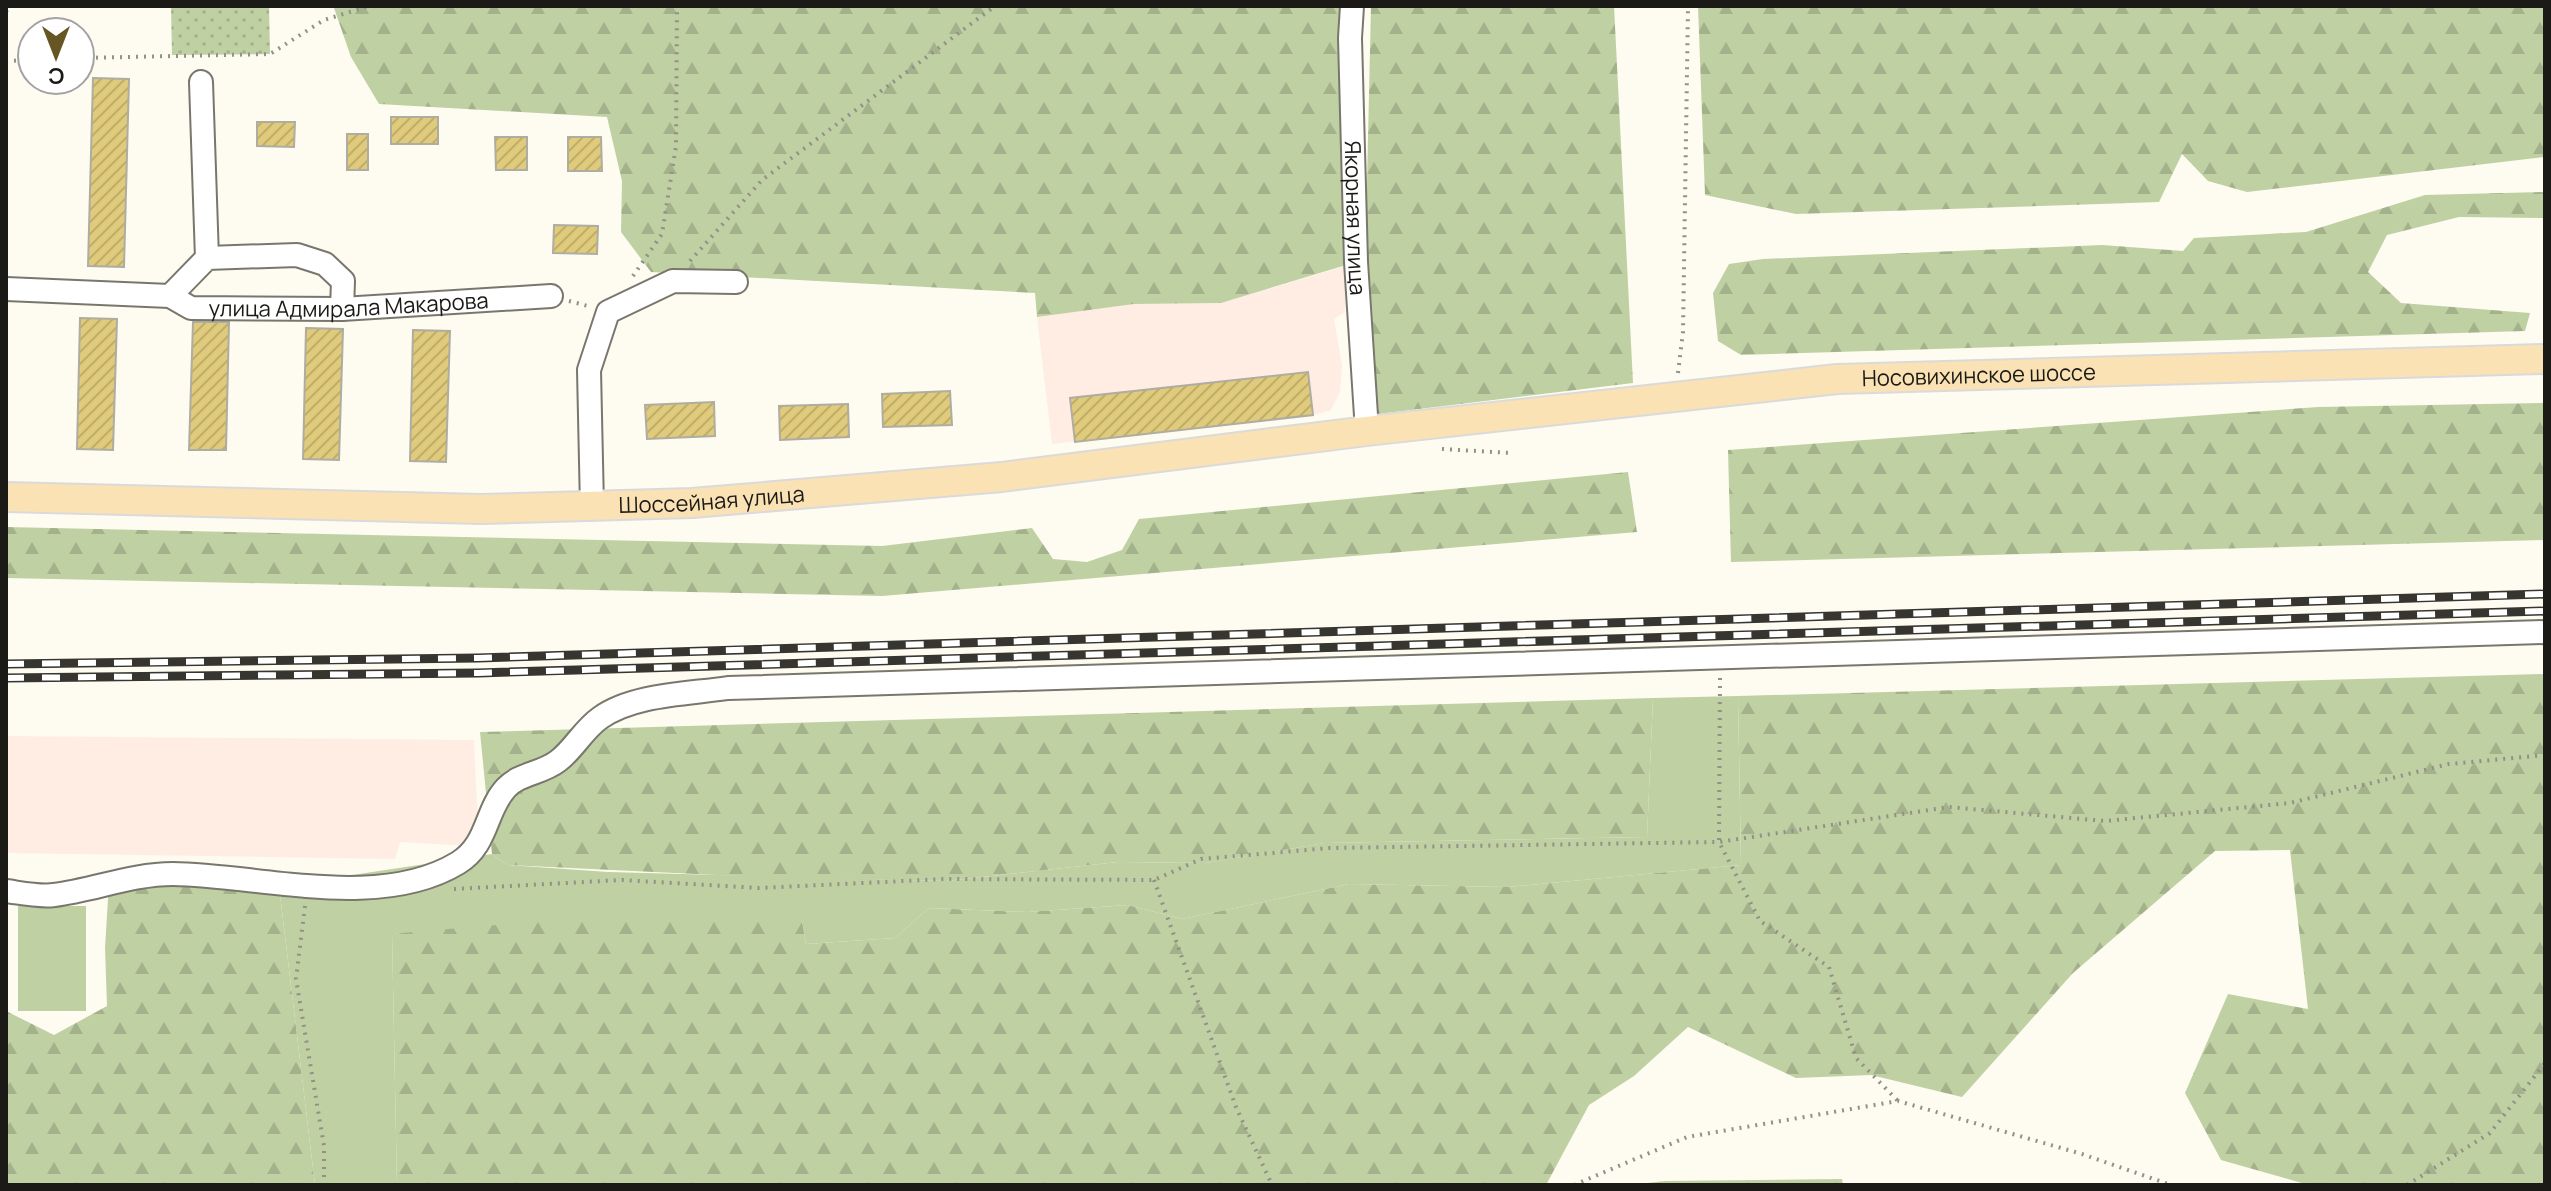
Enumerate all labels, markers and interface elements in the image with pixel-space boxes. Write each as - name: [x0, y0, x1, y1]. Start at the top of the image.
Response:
- north arrow: [16, 16, 96, 96]
- text: С: [48, 61, 64, 91]
- street label: Якорная улица: [1338, 140, 1373, 296]
- street label: улица Адмирала Макарова: [209, 285, 489, 324]
- street label: Носовихинское шоссе: [1861, 357, 2096, 393]
- street label: Шоссейная улица: [618, 479, 806, 520]

